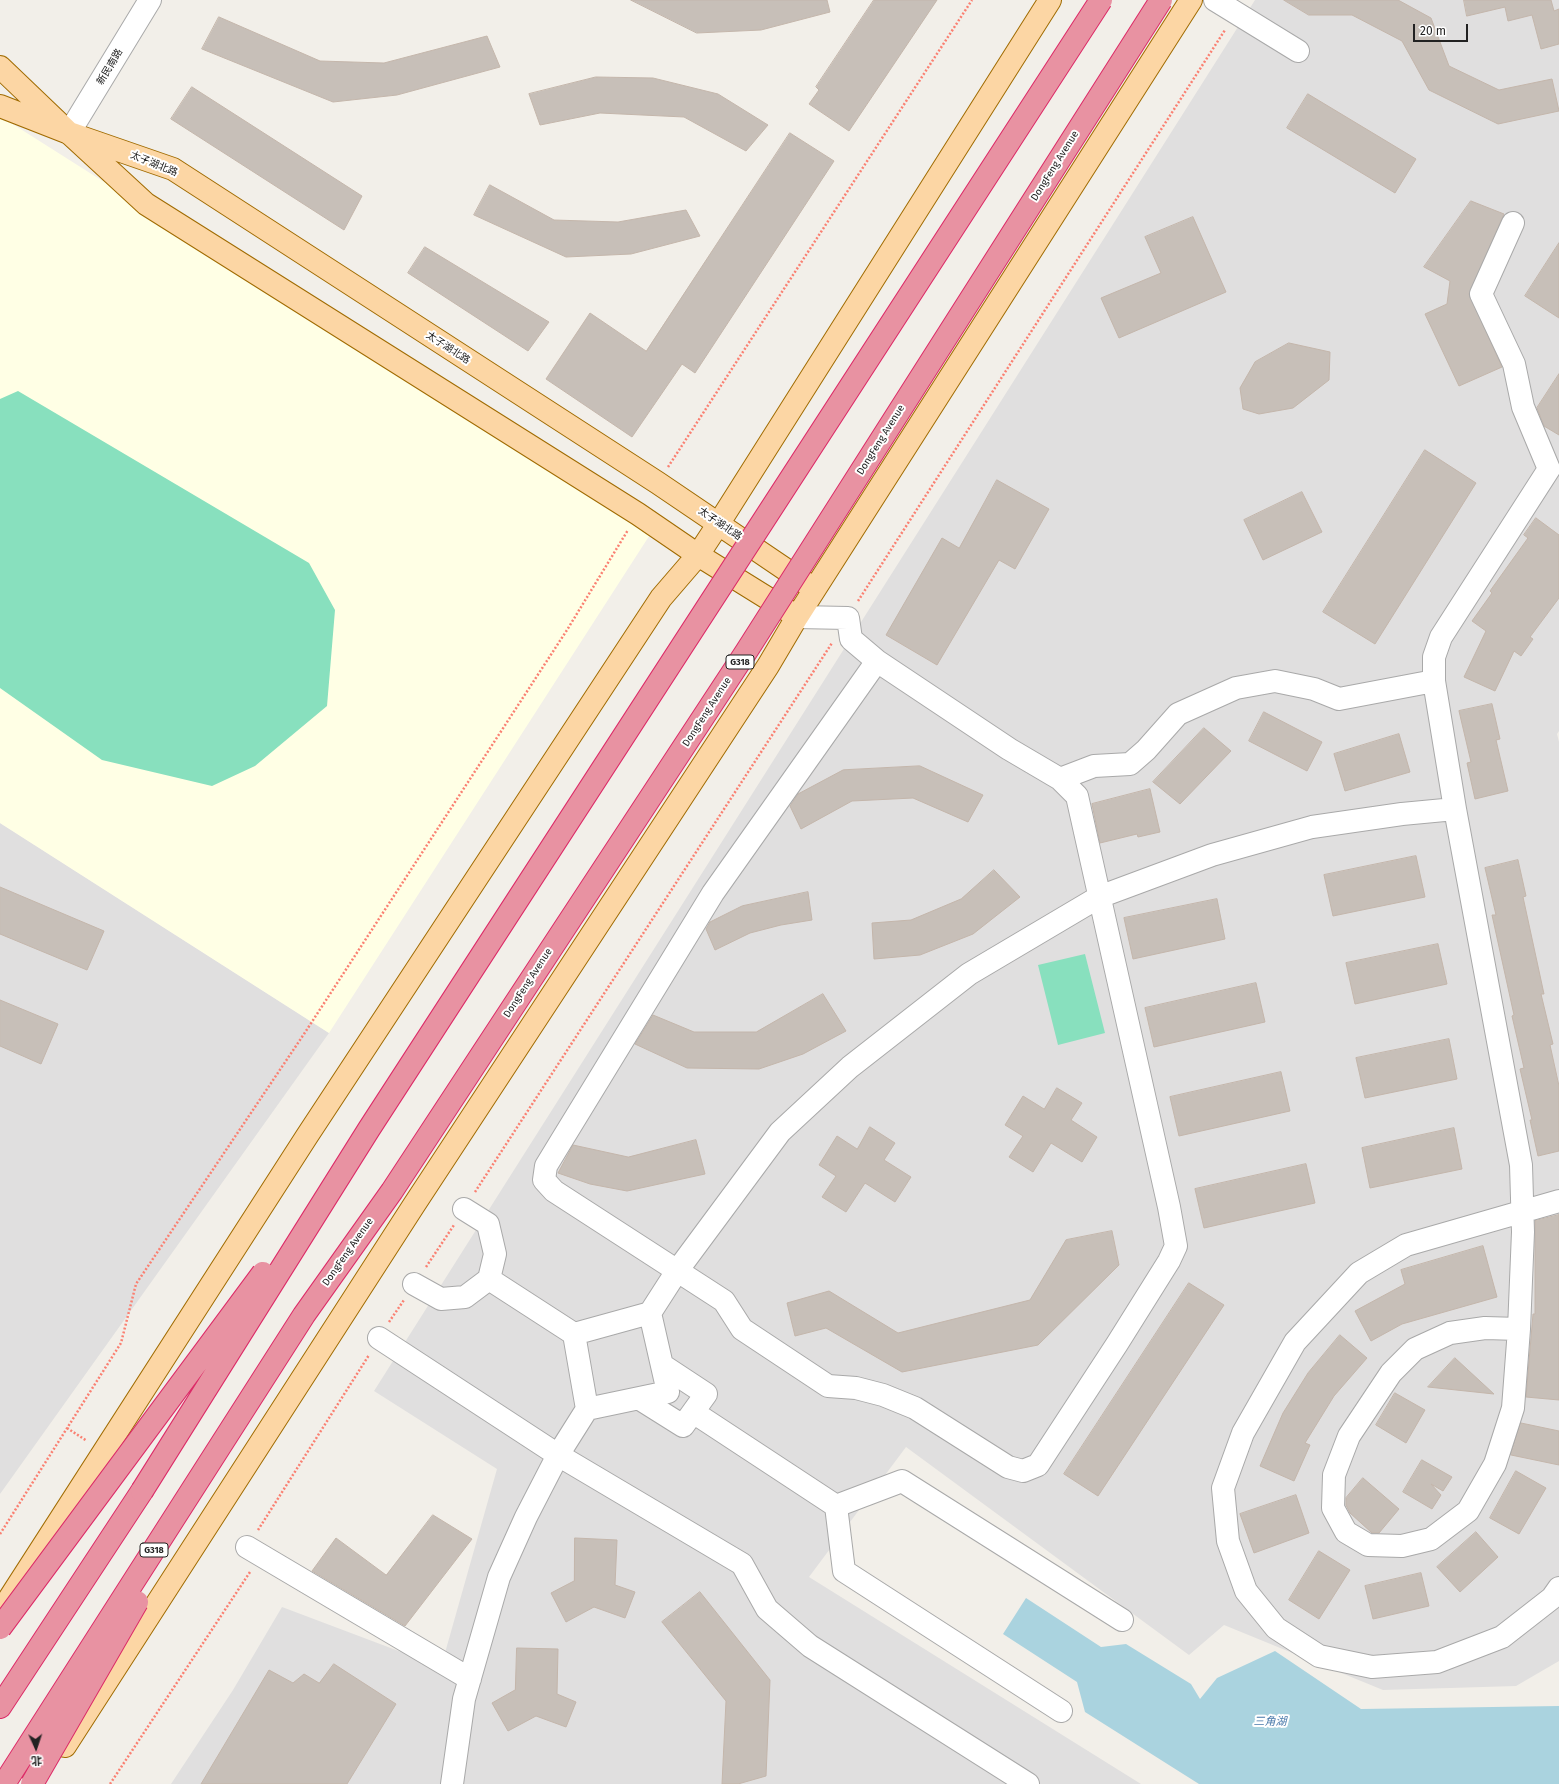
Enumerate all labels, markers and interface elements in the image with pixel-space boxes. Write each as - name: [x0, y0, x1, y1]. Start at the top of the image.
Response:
- scale bar: [1415, 16, 1470, 42]
- text: 20 m: [1420, 24, 1446, 38]
- street label: 新民南路: [95, 47, 125, 87]
- street label: DongFeng Avenue: [1029, 129, 1081, 203]
- street label: 太子湖北路: [129, 149, 179, 179]
- street label: 太子湖北路: [424, 329, 472, 367]
- street label: DongFeng Avenue: [855, 403, 907, 477]
- street label: 太子湖北路: [696, 505, 744, 543]
- road number: G318: [726, 655, 754, 669]
- street label: DongFeng Avenue: [680, 675, 734, 749]
- street label: DongFeng Avenue: [501, 946, 555, 1020]
- street label: DongFeng Avenue: [320, 1216, 376, 1288]
- road number: G318: [140, 1543, 168, 1557]
- water label: 三角湖: [1254, 1715, 1286, 1729]
- north arrow: [16, 1728, 56, 1768]
- text: 北: [31, 1754, 42, 1767]

